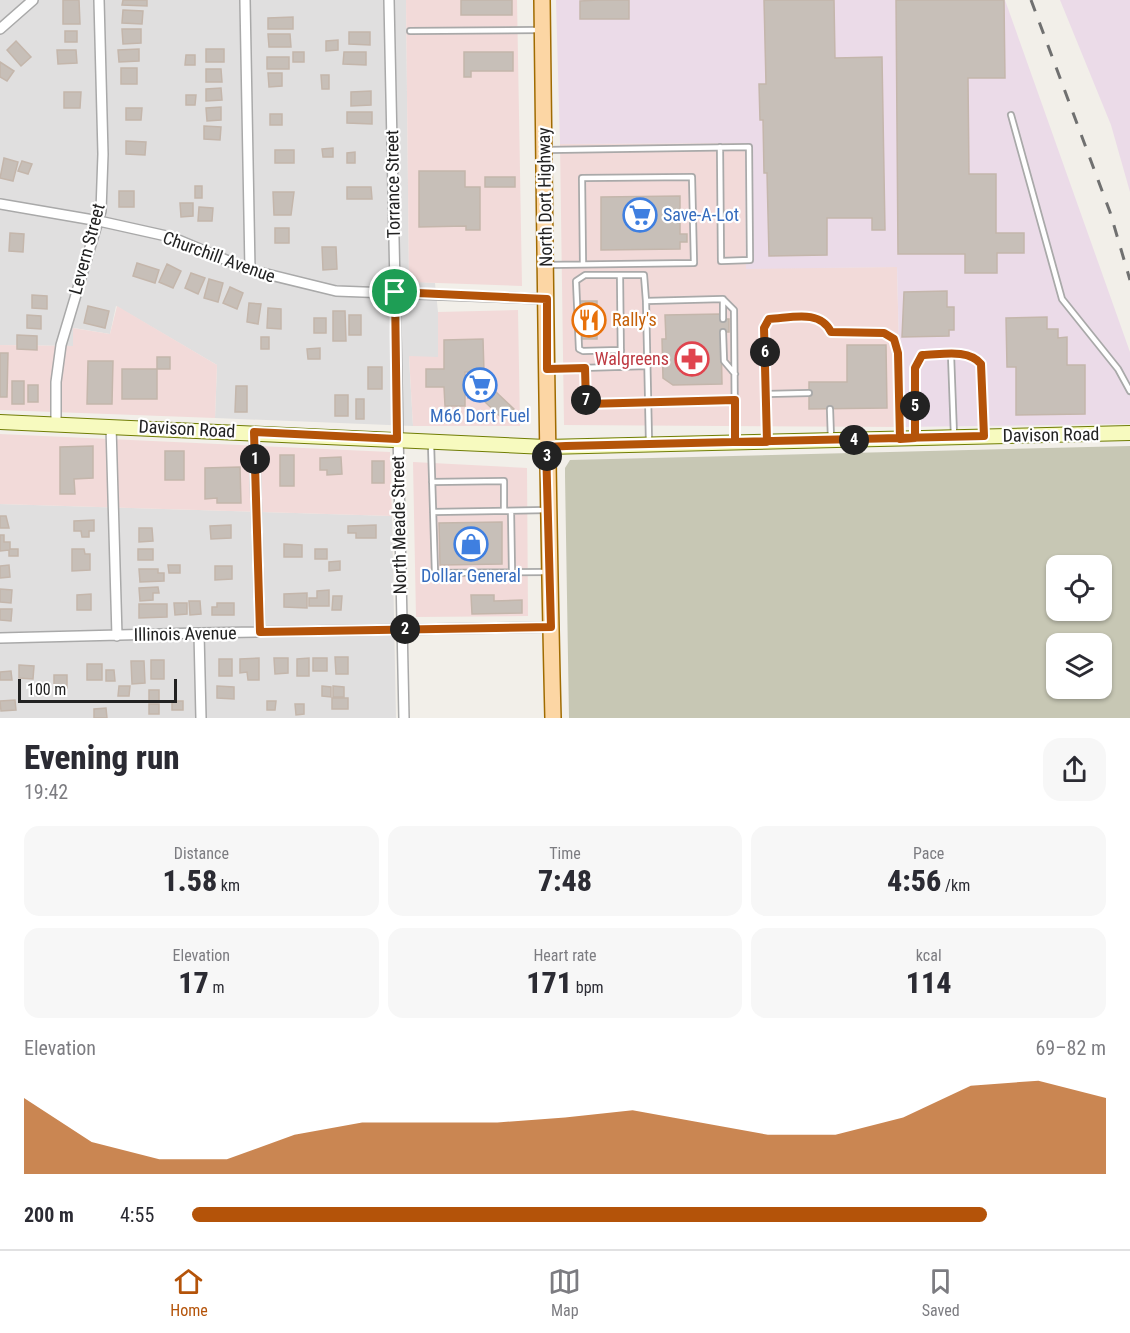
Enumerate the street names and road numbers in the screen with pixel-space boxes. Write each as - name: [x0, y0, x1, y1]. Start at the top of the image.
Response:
- street label: North Dort Highway: [533, 127, 556, 267]
- street label: Torrance Street: [381, 130, 404, 238]
- street label: Levern Street: [64, 201, 109, 297]
- street label: Churchill Avenue: [160, 226, 278, 287]
- street label: Davison Road: [138, 415, 236, 442]
- street label: Davison Road: [1002, 423, 1100, 446]
- street label: North Meade Street: [387, 456, 410, 594]
- street label: Illinois Avenue: [133, 622, 237, 645]

